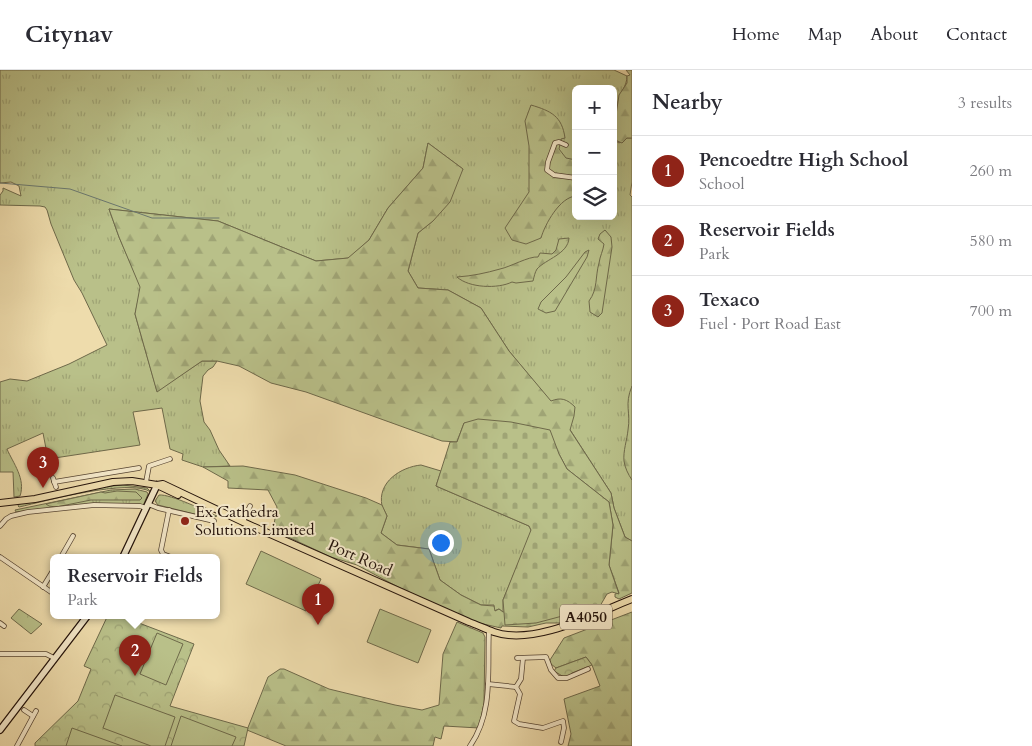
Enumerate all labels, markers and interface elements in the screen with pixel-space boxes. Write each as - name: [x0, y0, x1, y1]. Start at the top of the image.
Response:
- text: Citynav: [25, 18, 113, 51]
- text: Home: [732, 22, 780, 47]
- text: Map: [808, 22, 842, 47]
- text: About: [870, 22, 918, 47]
- text: Contact: [946, 22, 1007, 47]
- map controls: [572, 85, 617, 220]
- button: +: [572, 85, 617, 130]
- text: Nearby: [652, 88, 723, 117]
- text: 3 results: [958, 92, 1012, 114]
- button: −: [572, 130, 617, 175]
- text: Pencoedtre High School: [699, 147, 908, 173]
- text: 1: [664, 160, 672, 182]
- text: 260 m: [970, 160, 1012, 182]
- text: School: [699, 173, 744, 195]
- button: layers: [572, 175, 617, 220]
- text: Reservoir Fields: [699, 217, 835, 243]
- text: 2: [664, 230, 672, 252]
- text: 580 m: [970, 230, 1012, 252]
- text: Park: [699, 243, 730, 265]
- text: Texaco: [699, 287, 760, 313]
- text: 3: [664, 300, 672, 322]
- text: 700 m: [970, 300, 1012, 322]
- text: Fuel · Port Road East: [699, 313, 841, 335]
- pin: 3: [27, 447, 59, 488]
- place label: Ex Cathedra Solutions Limited: [195, 501, 315, 541]
- marker: Ex Cathedra Solutions Limited: [179, 515, 191, 527]
- your location: [428, 530, 454, 556]
- street label: Port Road: [324, 534, 396, 582]
- popup: [50, 554, 220, 619]
- text: Reservoir Fields: [67, 563, 203, 589]
- pin: 1: [302, 584, 334, 625]
- text: Park: [67, 589, 98, 611]
- road number: A4050: [560, 604, 612, 630]
- pin: 2: [119, 635, 151, 676]

